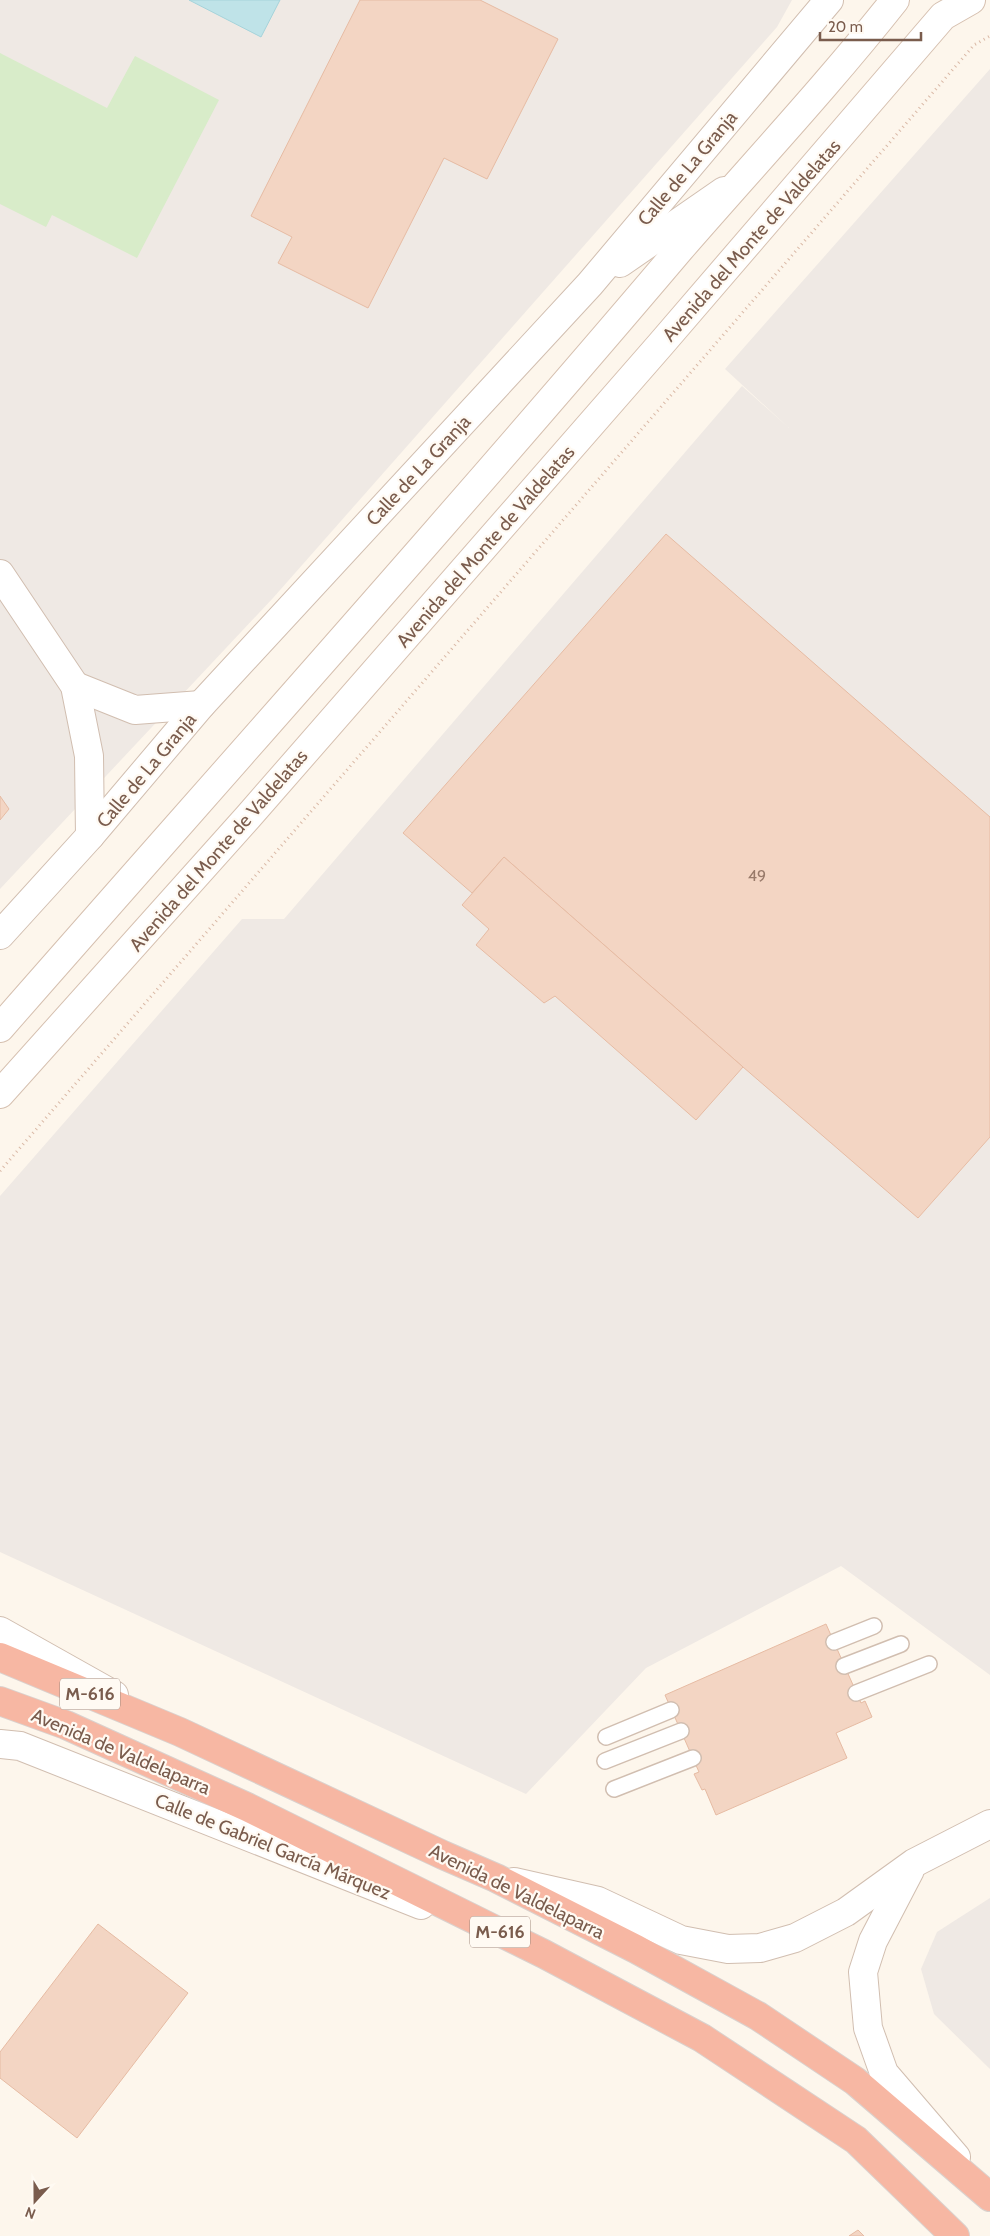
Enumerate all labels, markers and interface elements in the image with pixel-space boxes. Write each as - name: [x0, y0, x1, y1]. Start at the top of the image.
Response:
- scale bar: [820, 10, 921, 42]
- text: 20 m: [828, 18, 863, 36]
- street label: Calle de La Granja: [633, 106, 742, 230]
- street label: Avenida del Monte de Valdelatas: [657, 135, 845, 346]
- street label: Calle de La Granja: [361, 410, 475, 530]
- street label: Avenida del Monte de Valdelatas: [391, 441, 579, 652]
- street label: Calle de La Granja: [92, 708, 201, 832]
- street label: Avenida del Monte de Valdelatas: [124, 745, 312, 956]
- house number: 49: [748, 866, 766, 885]
- road number: M-616: [60, 1678, 120, 1710]
- street label: Avenida de Valdelaparra: [28, 1703, 214, 1800]
- street label: Calle de Gabriel García Márquez: [152, 1789, 394, 1904]
- street label: Avenida de Valdelaparra: [425, 1839, 608, 1944]
- road number: M-616: [470, 1916, 530, 1948]
- north arrow: [10, 2176, 60, 2226]
- text: N: [22, 2203, 38, 2223]

